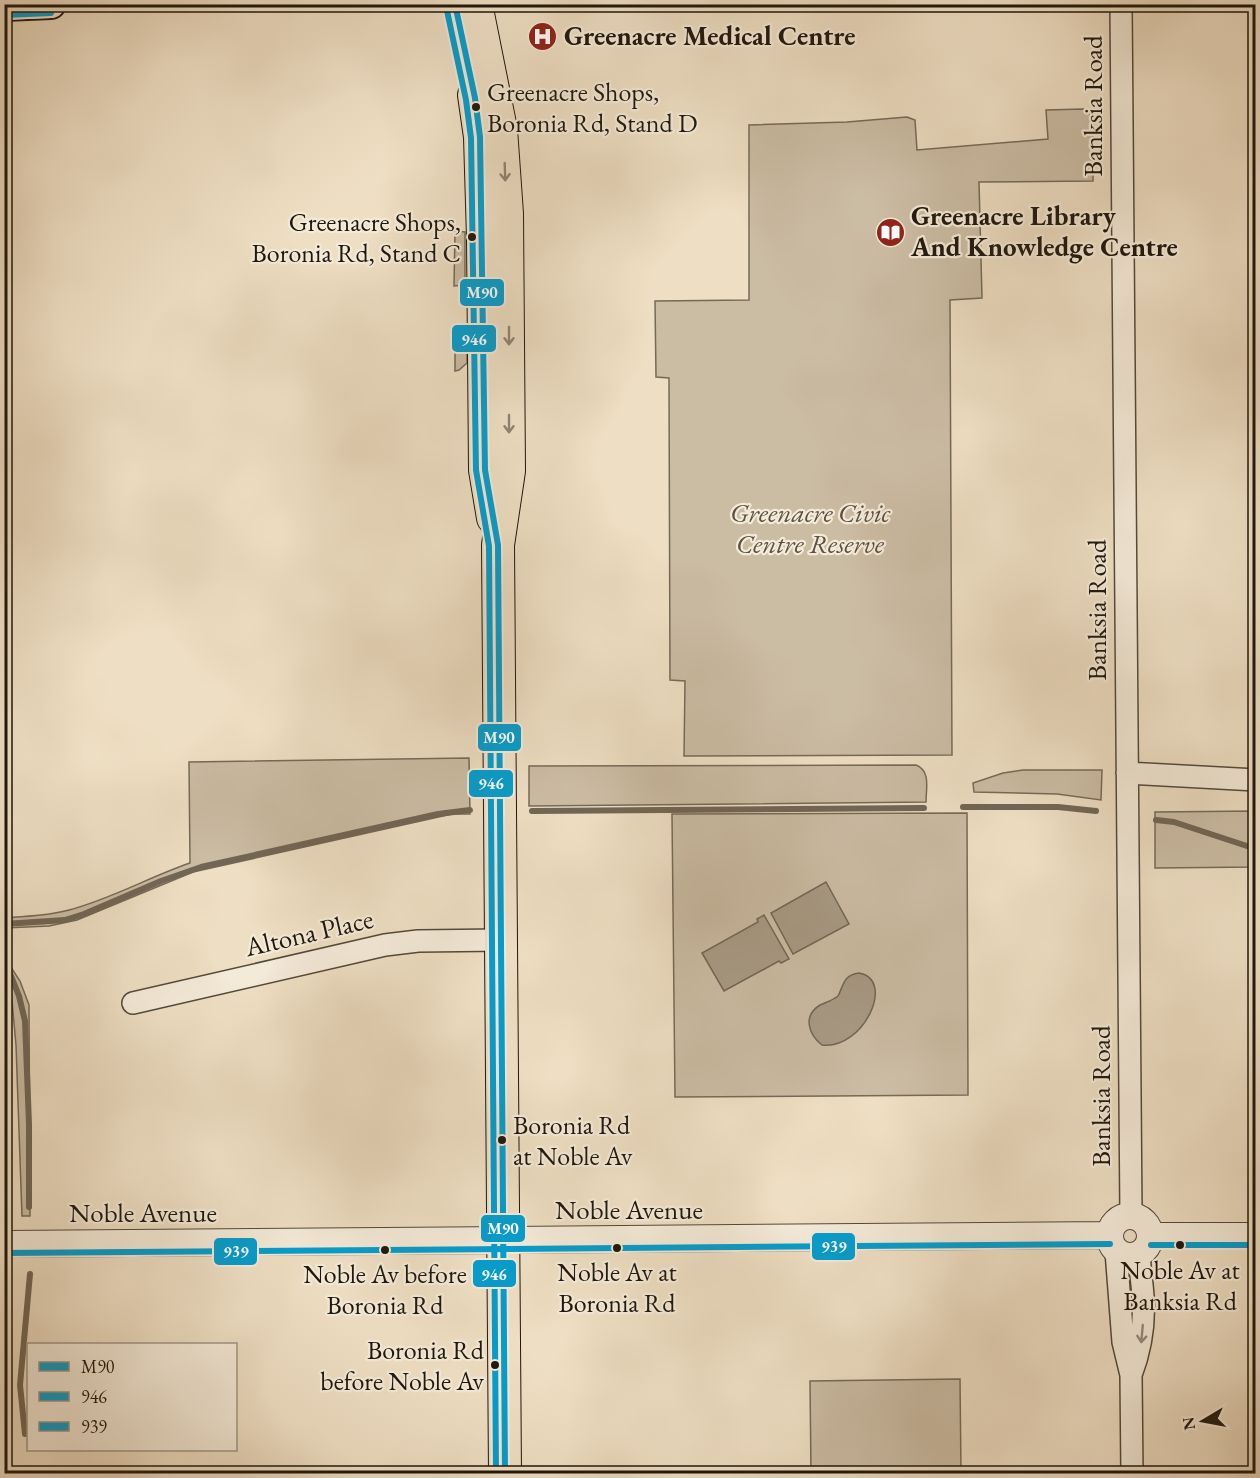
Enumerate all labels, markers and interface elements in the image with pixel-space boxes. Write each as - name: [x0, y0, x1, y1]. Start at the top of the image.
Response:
- place label: Greenacre Medical Centre: [564, 18, 855, 53]
- hospital icon: Greenacre Medical Centre: [527, 20, 559, 52]
- street label: Banksia Road: [1075, 35, 1110, 177]
- place label: Greenacre Shops, Boronia Rd, Stand D: [487, 75, 698, 140]
- marker: Greenacre Shops, Boronia Rd, Stand D: [470, 101, 482, 113]
- one-way arrow: [499, 161, 510, 181]
- place label: Greenacre Library And Knowledge Centre: [910, 198, 1178, 264]
- place label: Greenacre Shops, Boronia Rd, Stand C: [252, 205, 461, 270]
- library icon: Greenacre Library And Knowledge Centre: [874, 216, 906, 248]
- marker: Greenacre Shops, Boronia Rd, Stand C: [466, 231, 478, 243]
- line badge: M90: [459, 278, 505, 307]
- text: M90: [466, 282, 498, 303]
- line badge: 946: [451, 324, 497, 353]
- one-way arrow: [503, 325, 515, 345]
- text: 946: [461, 329, 487, 350]
- one-way arrow: [503, 413, 515, 433]
- park label: Greenacre Civic Centre Reserve: [730, 495, 890, 561]
- street label: Banksia Road: [1079, 539, 1114, 681]
- line badge: M90: [477, 723, 522, 752]
- text: M90: [483, 727, 515, 748]
- line badge: 946: [468, 769, 514, 798]
- text: 946: [478, 773, 504, 794]
- street label: Altona Place: [240, 901, 376, 964]
- street label: Banksia Road: [1083, 1025, 1118, 1167]
- place label: Boronia Rd at Noble Av: [513, 1108, 633, 1173]
- marker: Boronia Rd at Noble Av: [496, 1134, 508, 1146]
- street label: Noble Avenue: [555, 1192, 703, 1227]
- street label: Noble Avenue: [69, 1195, 217, 1230]
- line badge: M90: [480, 1214, 526, 1243]
- text: M90: [487, 1218, 519, 1239]
- line badge: 939: [811, 1232, 856, 1261]
- text: 939: [821, 1236, 847, 1257]
- line badge: 939: [213, 1237, 258, 1266]
- marker: Noble Av at Banksia Rd: [1174, 1239, 1186, 1251]
- text: 939: [223, 1241, 249, 1262]
- marker: Noble Av at Boronia Rd: [611, 1242, 623, 1254]
- marker: Noble Av before Boronia Rd: [379, 1244, 391, 1256]
- place label: Noble Av at Banksia Rd: [1120, 1253, 1240, 1318]
- place label: Noble Av at Boronia Rd: [557, 1255, 677, 1320]
- place label: Noble Av before Boronia Rd: [303, 1257, 467, 1322]
- line badge: 946: [472, 1259, 517, 1288]
- text: 946: [481, 1264, 507, 1285]
- one-way arrow: [1136, 1323, 1147, 1343]
- place label: Boronia Rd before Noble Av: [320, 1333, 485, 1398]
- legend: [27, 1343, 237, 1451]
- text: M90: [81, 1355, 115, 1378]
- marker: Boronia Rd before Noble Av: [489, 1359, 501, 1371]
- text: 946: [81, 1385, 107, 1408]
- north arrow: [1173, 1391, 1233, 1451]
- text: 939: [81, 1415, 107, 1438]
- text: N: [1177, 1415, 1200, 1432]

